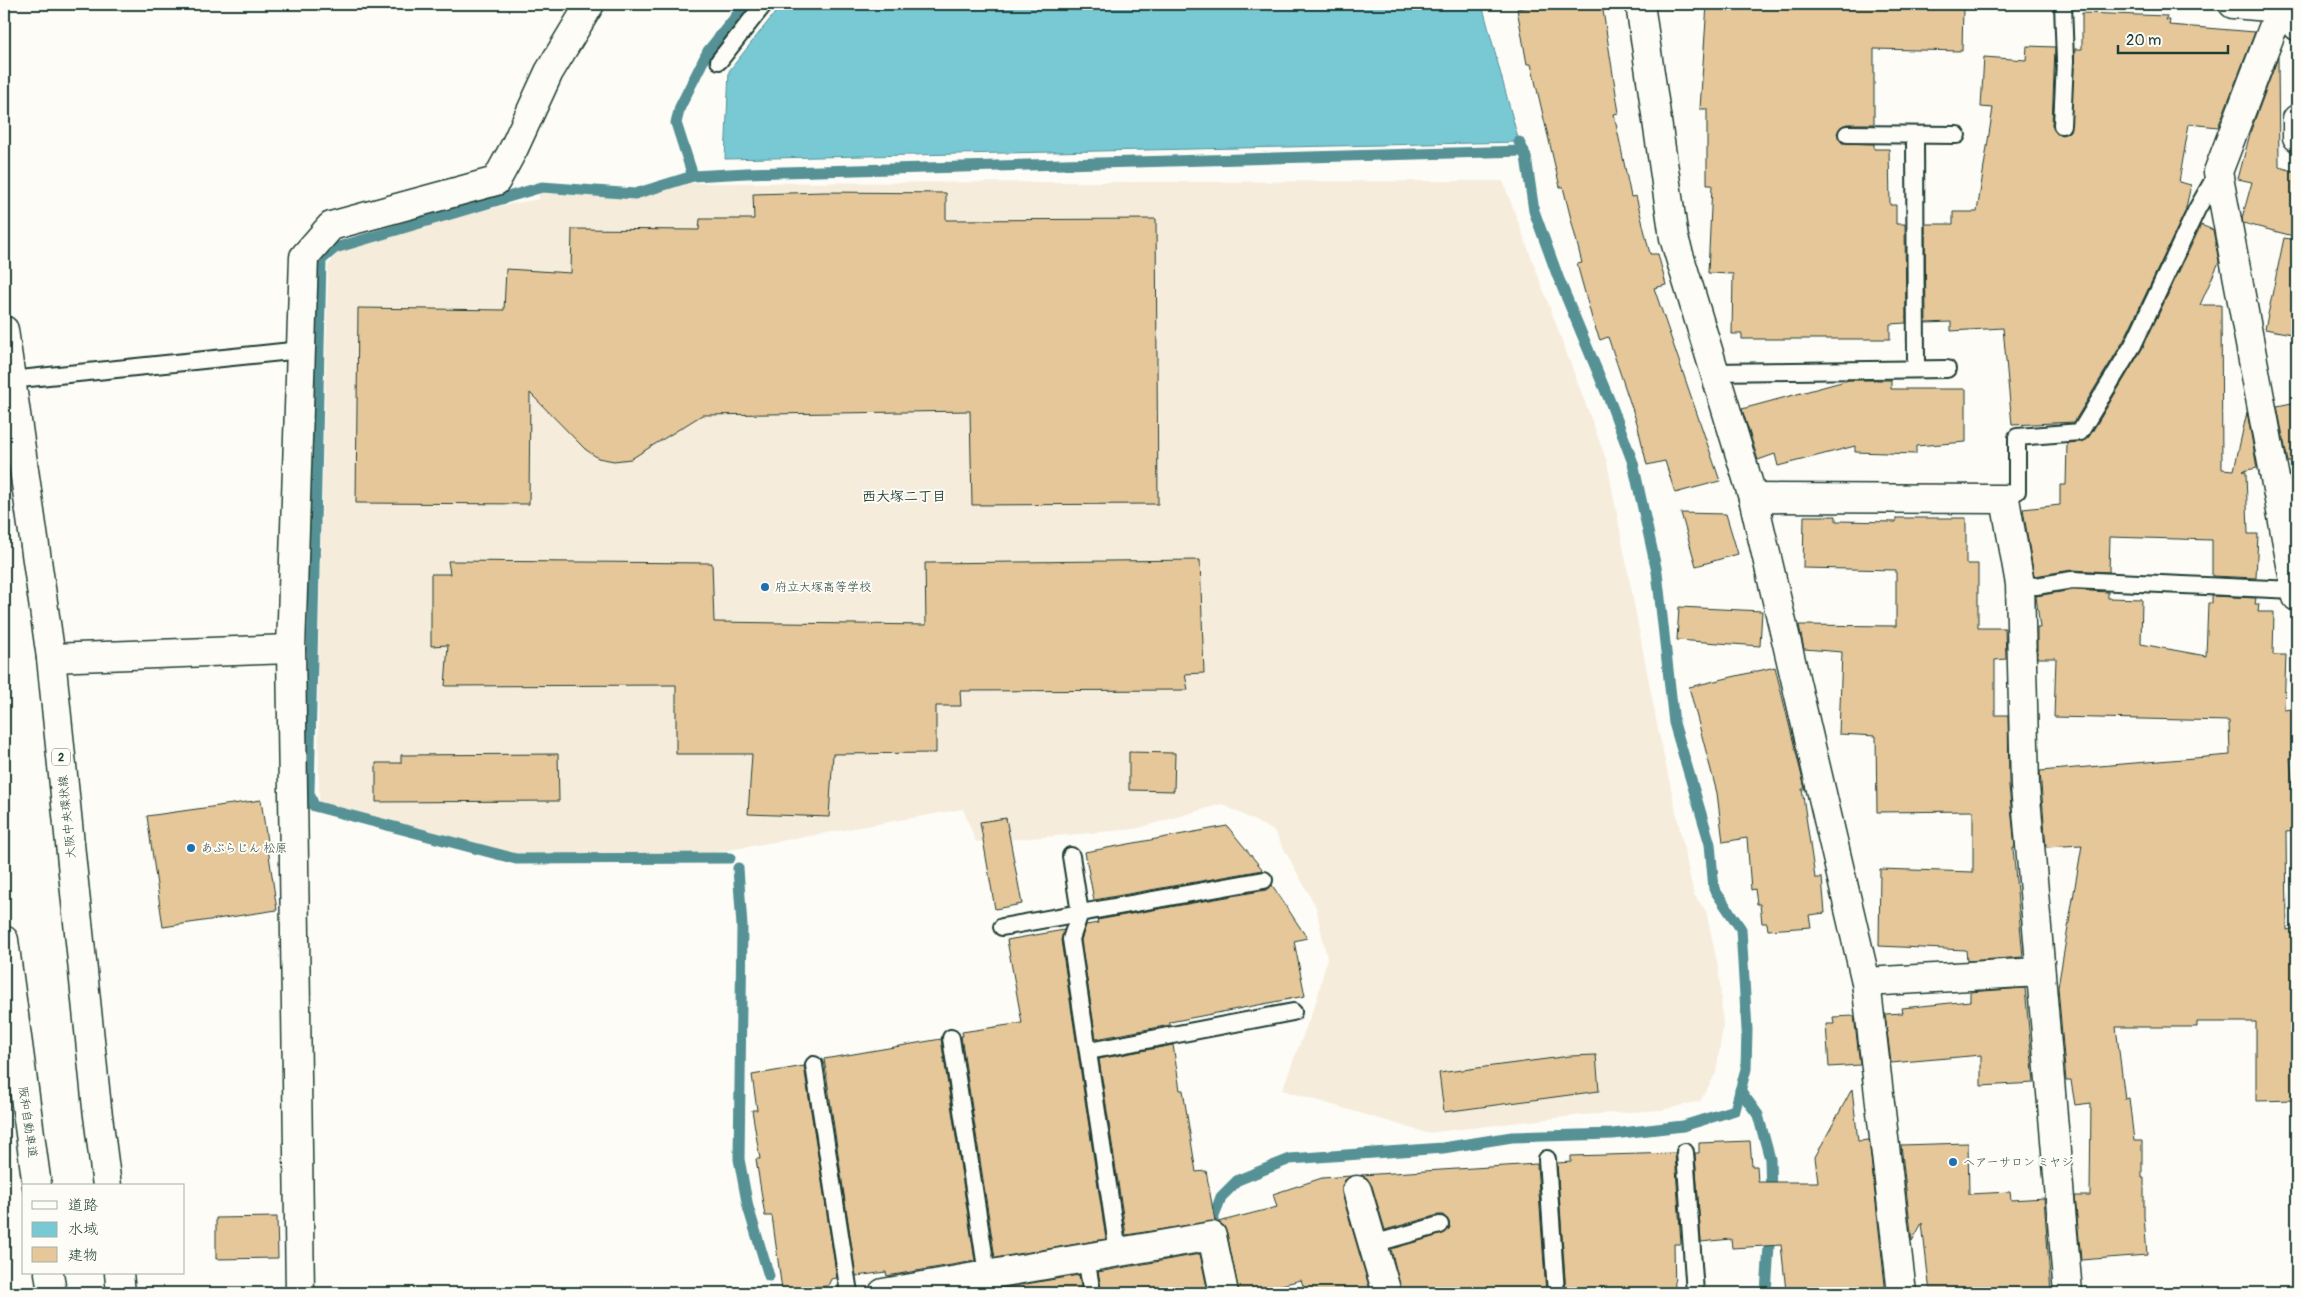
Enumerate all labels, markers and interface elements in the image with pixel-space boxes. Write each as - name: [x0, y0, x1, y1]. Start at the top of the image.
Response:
- scale bar: [2118, 22, 2228, 54]
- text: 20 m: [2126, 31, 2161, 50]
- district label: 西大塚二丁目: [862, 488, 946, 505]
- place label: 府立大塚高等学校: [775, 580, 871, 595]
- marker: 府立大塚高等学校: [759, 581, 771, 593]
- road number: 2: [52, 749, 70, 766]
- street label: 大阪中央環状線: [56, 774, 79, 860]
- place label: あぶらじん 松原: [201, 841, 287, 856]
- marker: あぶらじん 松原: [185, 842, 197, 854]
- street label: 阪和自動車道: [15, 1085, 40, 1159]
- place label: ヘアーサロン ミヤジ: [1963, 1155, 2073, 1170]
- marker: ヘアーサロン ミヤジ: [1947, 1156, 1959, 1168]
- legend: [22, 1184, 185, 1274]
- text: 道路: [68, 1196, 98, 1215]
- text: 水域: [68, 1220, 98, 1239]
- text: 建物: [68, 1246, 98, 1265]

